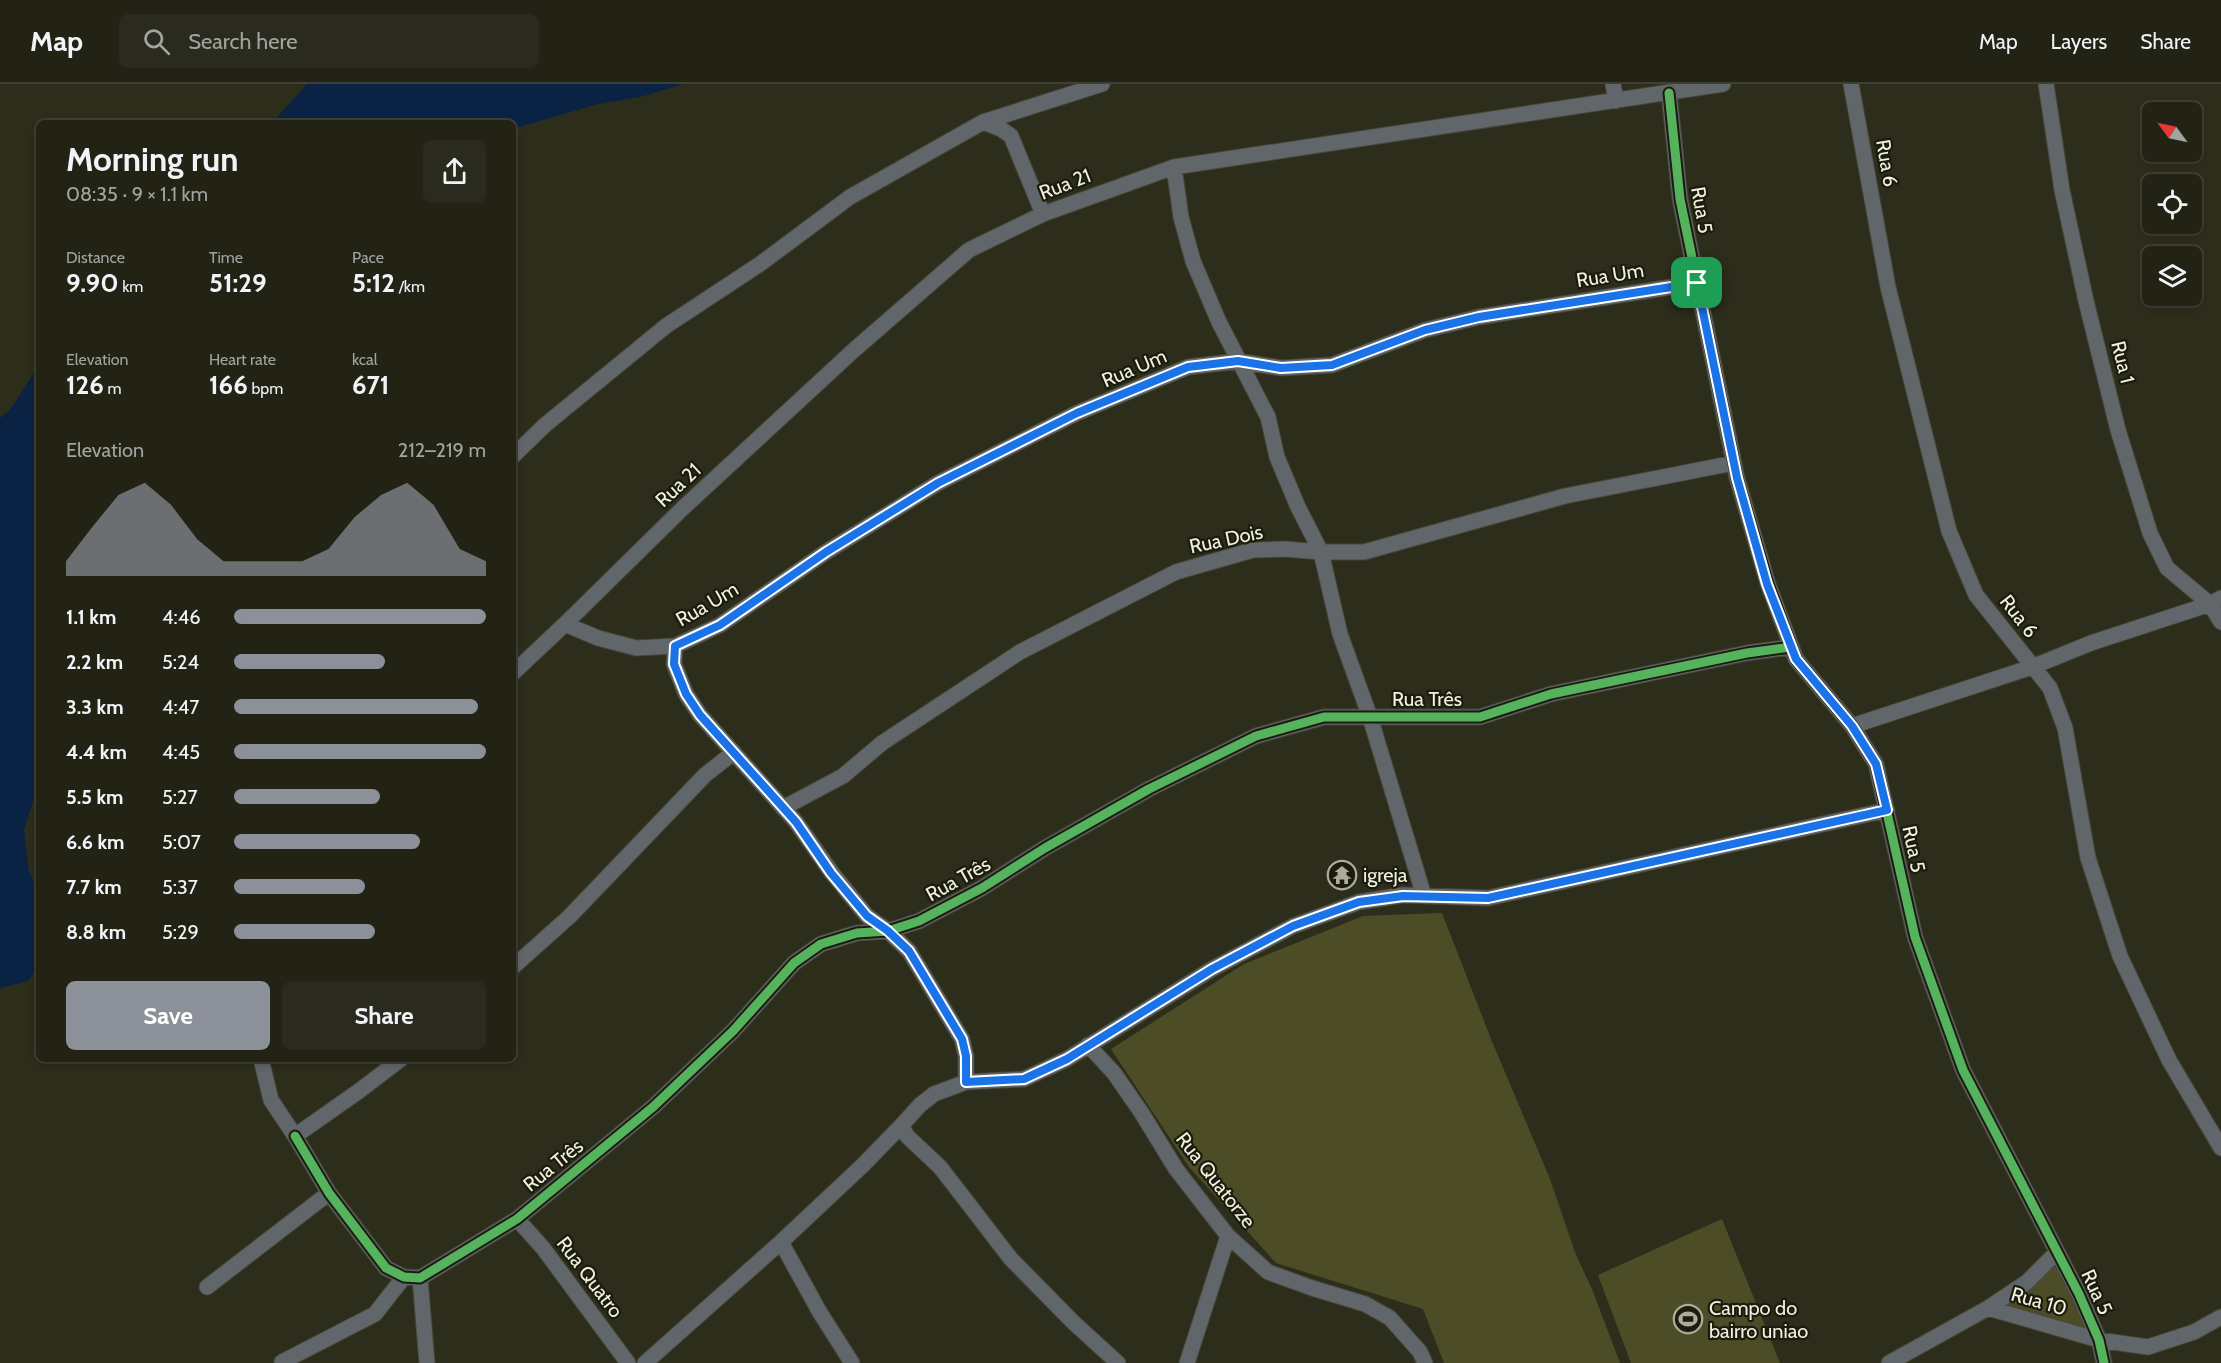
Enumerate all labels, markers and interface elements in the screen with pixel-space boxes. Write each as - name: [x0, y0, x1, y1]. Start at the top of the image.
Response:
- search box: [119, 14, 539, 68]
- text: Map: [30, 24, 83, 58]
- icon: search: [140, 25, 173, 58]
- text: Search here: [188, 28, 297, 55]
- text: Map: [1979, 29, 2018, 54]
- text: Layers: [2051, 29, 2107, 54]
- text: Share: [2140, 29, 2191, 54]
- north arrow: [2142, 102, 2202, 162]
- map controls: [2142, 102, 2202, 306]
- street label: Rua 6: [1871, 137, 1903, 189]
- text: Morning run: [66, 139, 238, 179]
- button: share: [423, 140, 486, 203]
- street label: Rua 21: [1036, 163, 1094, 205]
- button: locate: [2142, 174, 2202, 234]
- text: 08:35 · 9 × 1.1 km: [66, 182, 208, 206]
- street label: Rua 5: [1686, 185, 1718, 235]
- button: layers: [2142, 246, 2202, 306]
- text: Distance: [66, 248, 125, 267]
- text: Time: [209, 248, 243, 267]
- text: Pace: [352, 248, 384, 267]
- pin: [1671, 257, 1722, 308]
- street label: Rua Um: [1574, 258, 1646, 292]
- icon: arrive: [1680, 266, 1713, 299]
- text: 9.90: [66, 267, 119, 299]
- text: 51:29: [209, 267, 267, 299]
- text: 5:12: [352, 267, 395, 299]
- text: km: [119, 277, 143, 296]
- text: /km: [395, 277, 425, 296]
- street label: Rua 1: [2106, 338, 2140, 386]
- street label: Rua Um: [1098, 344, 1170, 392]
- text: Elevation: [66, 350, 129, 369]
- text: Heart rate: [209, 350, 276, 369]
- text: kcal: [352, 350, 378, 369]
- text: 126: [66, 369, 104, 401]
- text: 166: [209, 369, 248, 401]
- text: 671: [352, 369, 389, 401]
- text: m: [104, 379, 122, 398]
- text: bpm: [248, 379, 283, 398]
- text: Elevation: [66, 438, 144, 462]
- text: 212–219 m: [398, 438, 486, 462]
- street label: Rua 21: [650, 458, 706, 512]
- street label: Rua Dois: [1187, 520, 1265, 558]
- street label: Rua Um: [672, 577, 742, 631]
- street label: Rua 6: [1995, 590, 2043, 642]
- text: 1.1 km: [66, 605, 116, 629]
- text: 4:46: [162, 605, 201, 629]
- text: 2.2 km: [66, 650, 123, 674]
- text: 5:24: [162, 650, 199, 674]
- street label: Rua Três: [1392, 687, 1462, 711]
- text: 3.3 km: [66, 695, 124, 719]
- text: 4:47: [162, 695, 199, 719]
- text: 4.4 km: [66, 740, 127, 764]
- text: 4:45: [162, 740, 200, 764]
- text: 5.5 km: [66, 785, 124, 809]
- text: 5:27: [162, 785, 198, 809]
- street label: Rua 5: [1897, 823, 1931, 875]
- text: 6.6 km: [66, 830, 125, 854]
- text: 5:07: [162, 830, 201, 854]
- street label: Rua Três: [922, 852, 994, 906]
- temple icon: igreja: [1326, 859, 1358, 891]
- place label: igreja: [1363, 863, 1408, 887]
- text: 7.7 km: [66, 875, 122, 899]
- text: 5:37: [162, 875, 198, 899]
- text: 8.8 km: [66, 920, 126, 944]
- text: 5:29: [162, 920, 199, 944]
- button: Save: [66, 981, 270, 1050]
- button: Share: [282, 981, 486, 1050]
- street label: Rua Quatorze: [1171, 1127, 1261, 1233]
- street label: Rua Três: [518, 1134, 588, 1196]
- street label: Rua Quatro: [552, 1232, 628, 1322]
- street label: Rua 5: [2076, 1266, 2118, 1318]
- street label: Rua 10: [2008, 1282, 2070, 1320]
- place label: Campo do bairro uniao: [1709, 1296, 1808, 1343]
- sports icon: Campo do bairro uniao: [1672, 1303, 1704, 1335]

